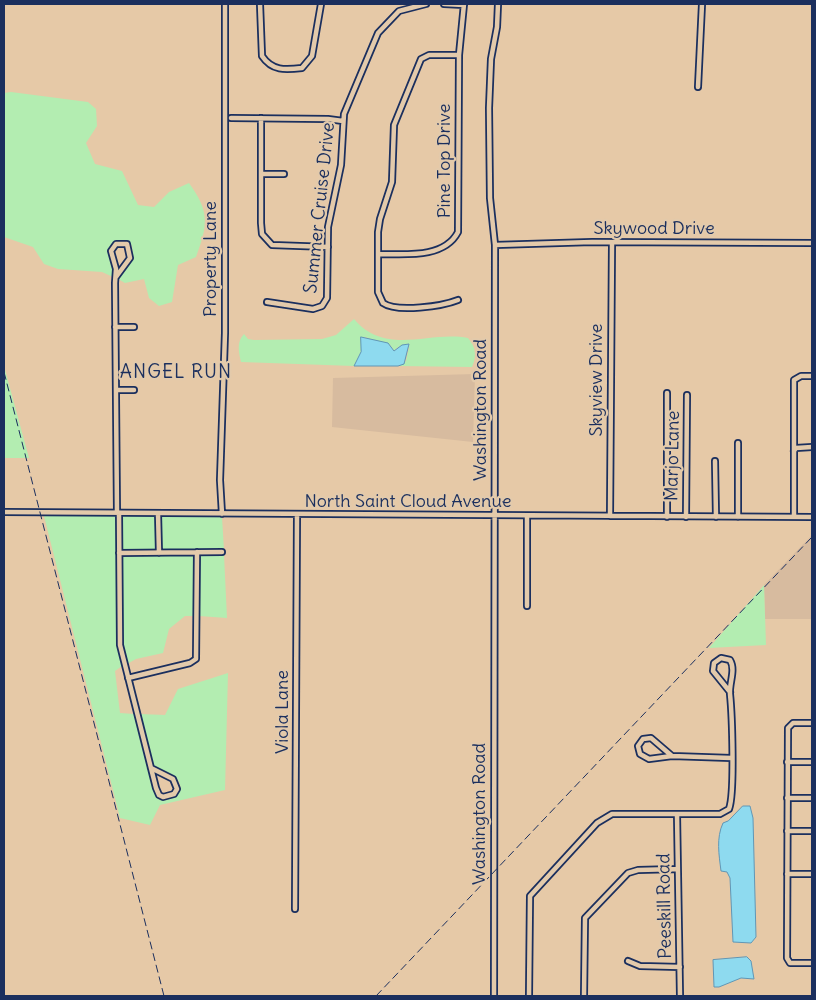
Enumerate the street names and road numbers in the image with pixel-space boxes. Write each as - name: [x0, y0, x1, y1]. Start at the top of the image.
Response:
- street label: Pine Top Drive: [434, 104, 456, 218]
- street label: Summer Cruise Drive: [300, 121, 340, 295]
- street label: Property Lane: [200, 201, 222, 317]
- street label: Skywood Drive: [593, 218, 715, 240]
- street label: Skyview Drive: [586, 324, 608, 436]
- street label: Washington Road: [470, 339, 492, 481]
- street label: Marjo Lane: [661, 411, 685, 501]
- street label: North Saint Cloud Avenue: [304, 491, 512, 513]
- street label: Viola Lane: [272, 670, 294, 754]
- street label: Washington Road: [469, 743, 491, 885]
- street label: Peeskill Road: [653, 853, 677, 959]

